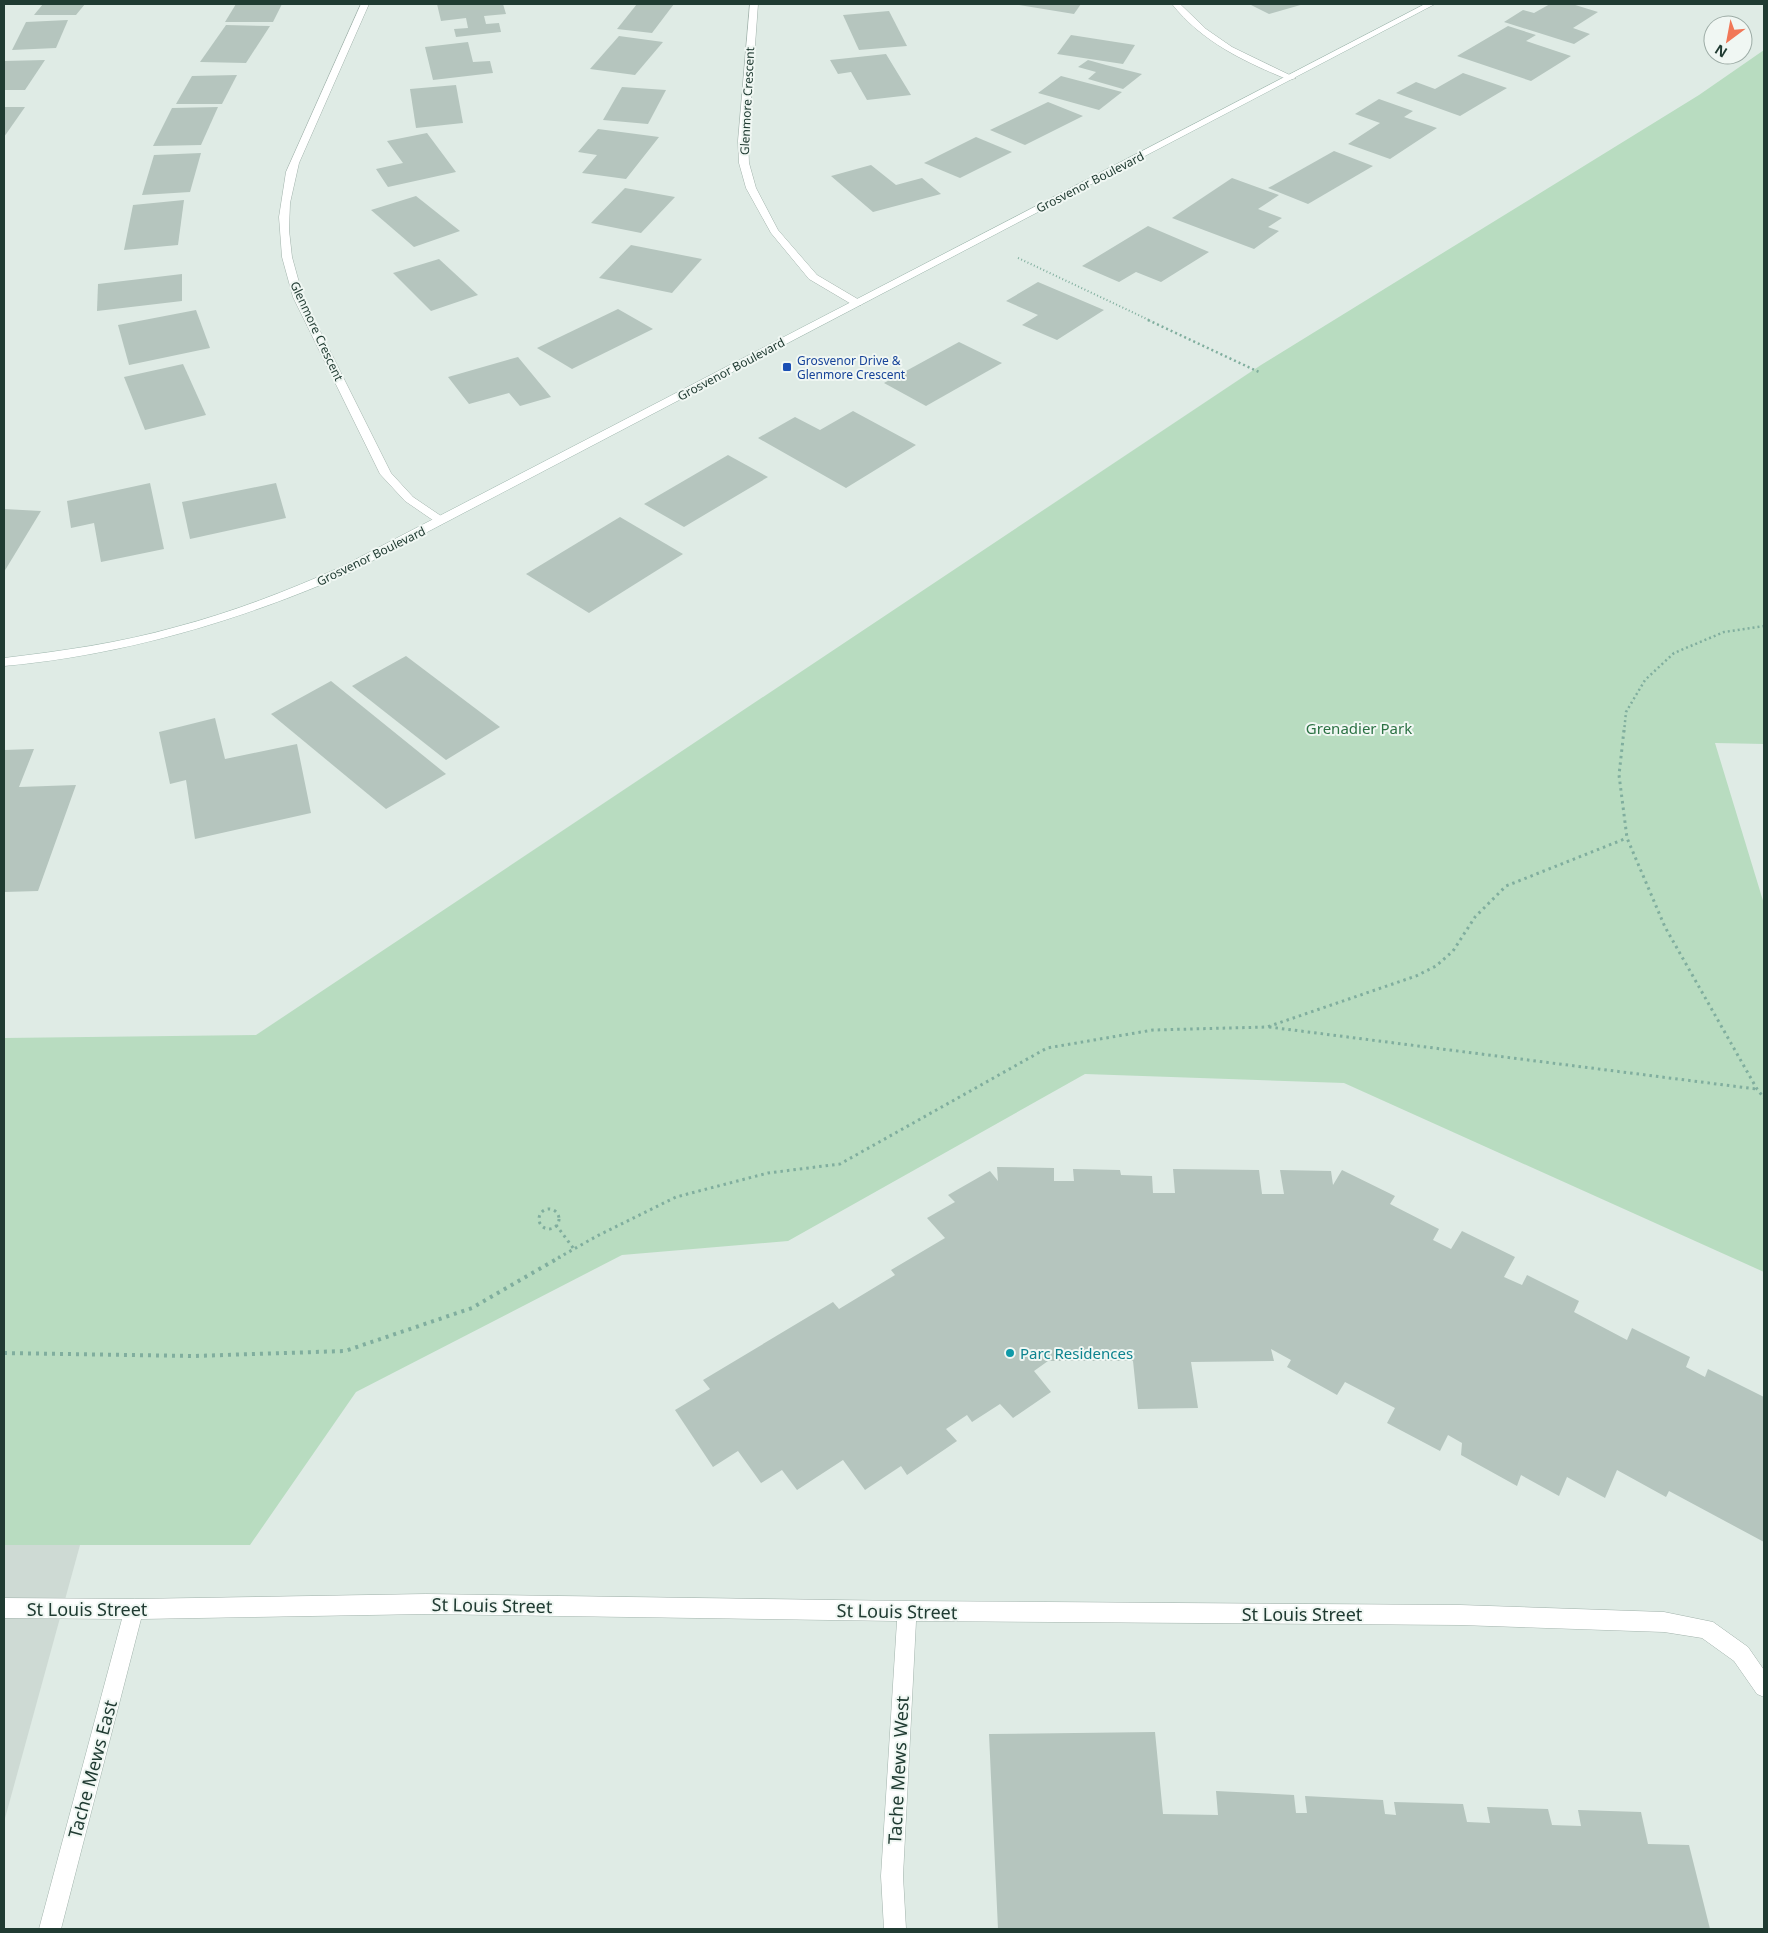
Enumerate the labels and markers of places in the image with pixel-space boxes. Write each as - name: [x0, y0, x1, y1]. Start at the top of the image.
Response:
- place label: Grosvenor Drive & Glenmore Crescent: [797, 352, 906, 383]
- marker: Grosvenor Drive & Glenmore Crescent: [781, 361, 793, 373]
- place label: Parc Residences: [1020, 1343, 1133, 1363]
- marker: Parc Residences: [1004, 1347, 1016, 1359]

